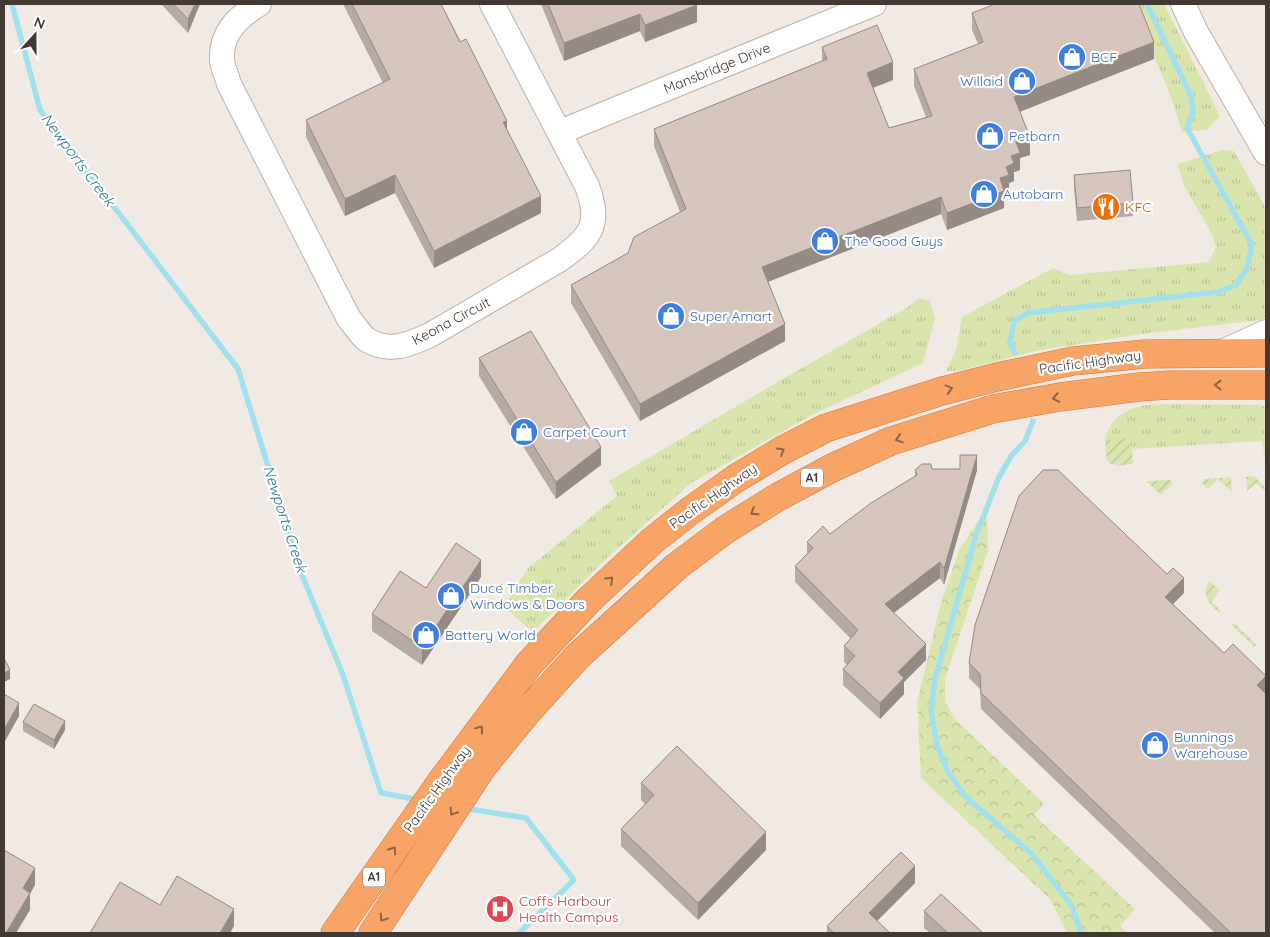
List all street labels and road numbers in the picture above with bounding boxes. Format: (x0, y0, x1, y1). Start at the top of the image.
street label: Mansbridge Drive (661, 38, 773, 98)
street label: Keona Circuit (409, 293, 493, 349)
street label: Pacific Highway (1038, 346, 1142, 378)
street label: Pacific Highway (666, 459, 760, 533)
road number: A1 (801, 468, 823, 488)
street label: Pacific Highway (399, 742, 475, 836)
road number: A1 (363, 868, 385, 886)

